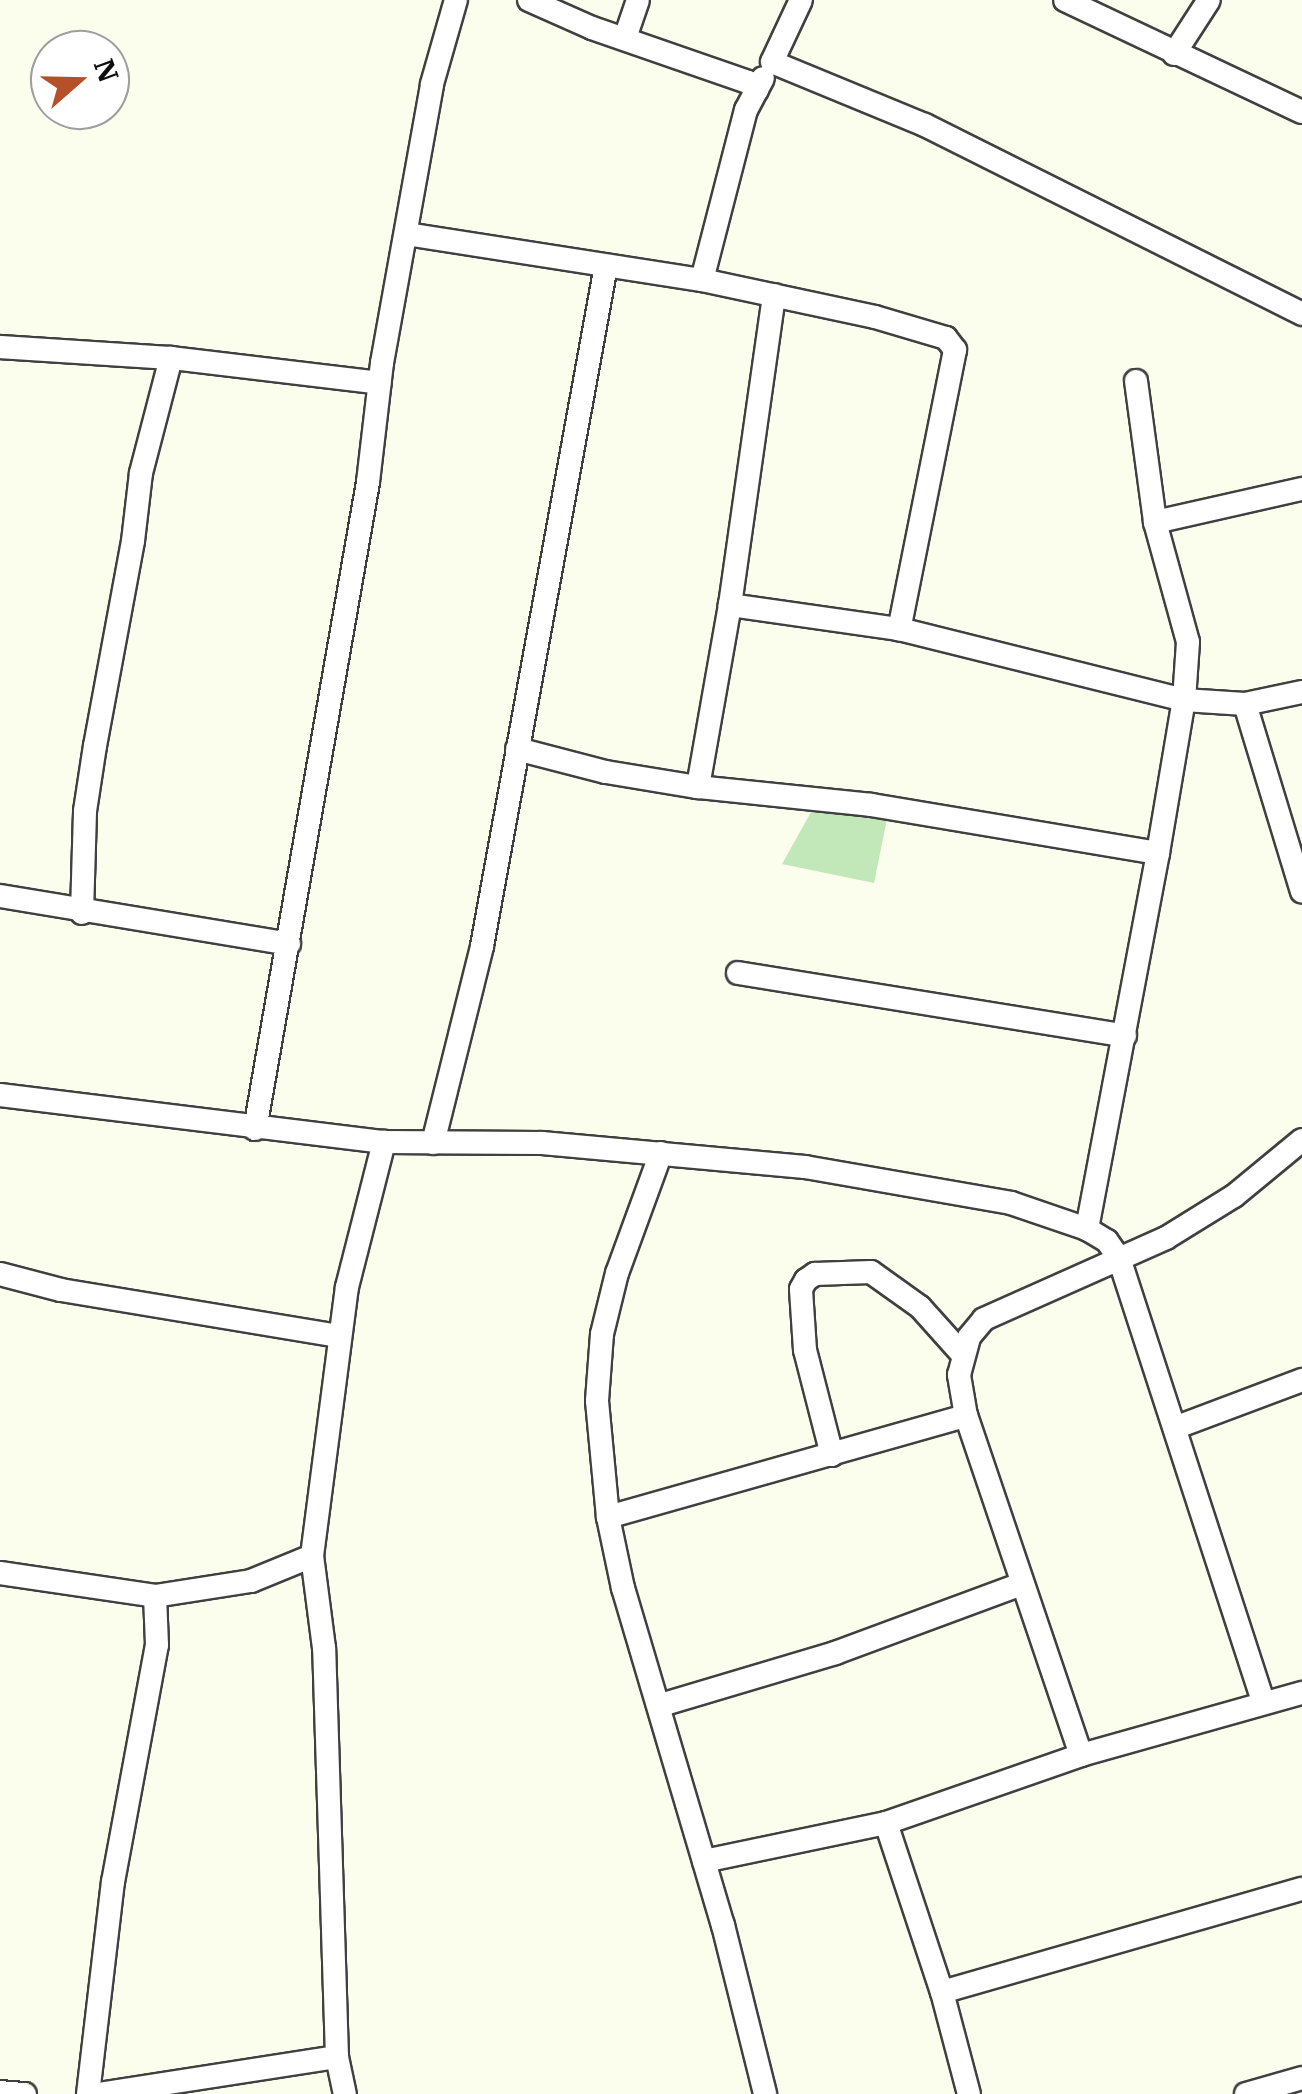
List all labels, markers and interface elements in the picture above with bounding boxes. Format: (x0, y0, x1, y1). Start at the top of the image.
north arrow (30, 30, 130, 130)
text: N (86, 54, 128, 87)

